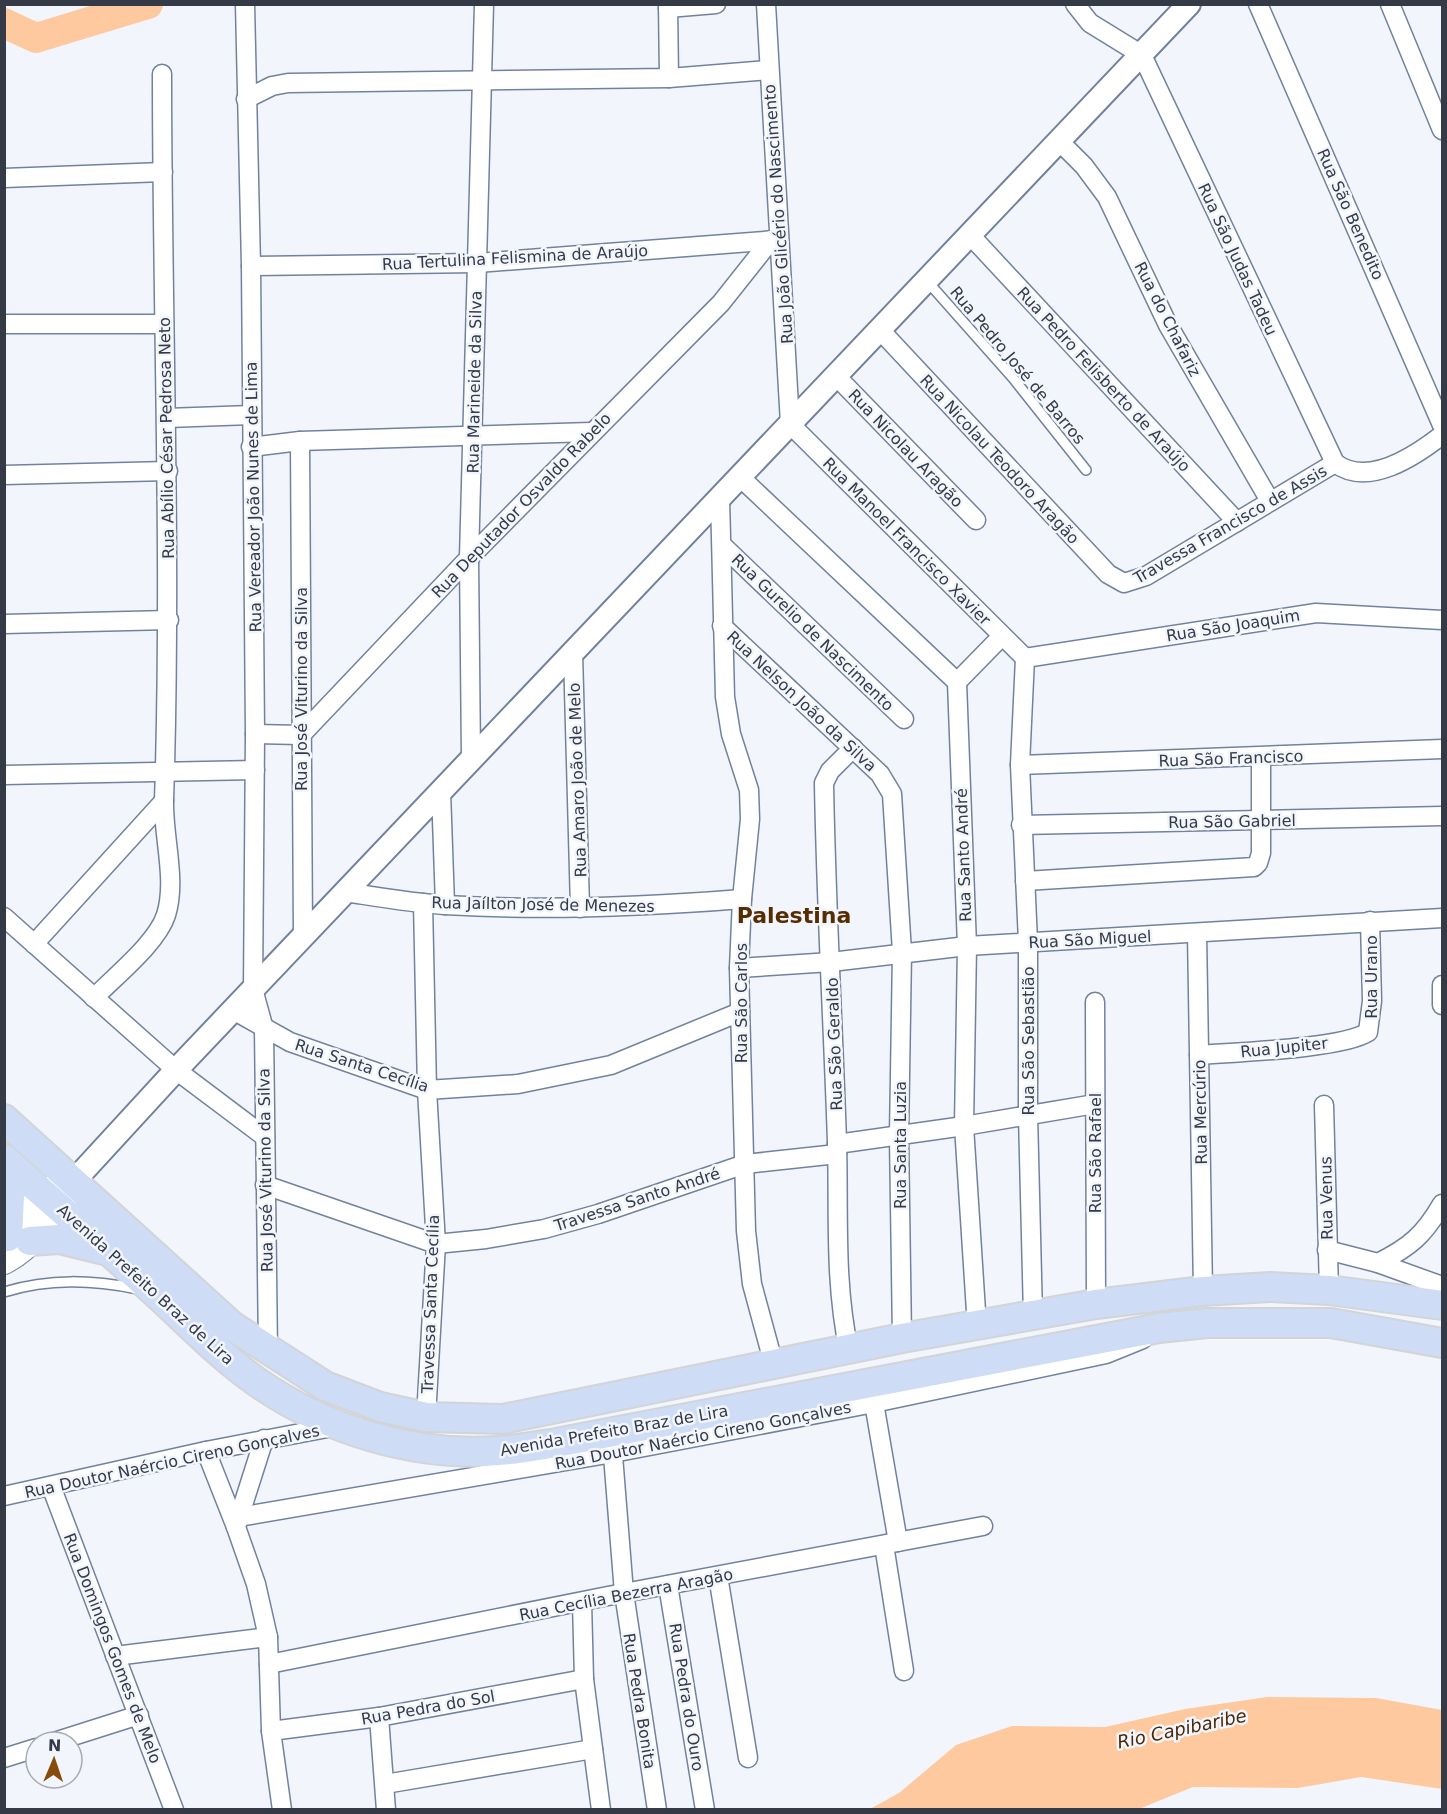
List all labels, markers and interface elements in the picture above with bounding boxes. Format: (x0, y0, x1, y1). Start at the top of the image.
street label: Rua João Glicério do Nascimento (760, 83, 797, 345)
street label: Rua São Benedito (1313, 146, 1388, 283)
street label: Rua São Judas Tadeu (1194, 180, 1281, 338)
street label: Rua Tertulina Felismina de Araújo (381, 241, 649, 274)
street label: Rua do Chafariz (1130, 259, 1205, 380)
street label: Rua Pedro José de Barros (946, 283, 1089, 448)
street label: Rua Pedro Felisberto de Araújo (1013, 283, 1194, 476)
street label: Rua Marineide da Silva (463, 290, 486, 474)
street label: Rua Abílio César Pedrosa Neto (155, 317, 178, 559)
street label: Rua Vereador João Nunes de Lima (242, 361, 265, 633)
street label: Rua Nicolau Teodoro Aragão (916, 371, 1083, 548)
street label: Rua Nicolau Aragão (844, 385, 967, 511)
street label: Rua Deputador Osvaldo Rabelo (428, 409, 615, 602)
street label: Rua Manoel Francisco Xavier (819, 454, 995, 629)
street label: Travessa Francisco de Assis (1129, 461, 1330, 588)
street label: Rua Gurelio de Nascimento (728, 550, 898, 715)
street label: Rua José Viturino da Silva (292, 587, 311, 791)
street label: Rua São Joaquim (1165, 606, 1301, 645)
street label: Rua Nelson João da Silva (723, 627, 880, 776)
street label: Rua Amaro João de Melo (565, 682, 590, 878)
street label: Rua São Francisco (1158, 746, 1304, 771)
street label: Rua Santo André (952, 788, 975, 922)
street label: Rua São Gabriel (1168, 811, 1296, 832)
street label: Rua Jaílton José de Menezes (431, 893, 655, 916)
district label: Palestina (737, 903, 851, 928)
street label: Rua São Miguel (1028, 927, 1152, 952)
street label: Rua Urano (1362, 935, 1381, 1019)
street label: Rua São Carlos (732, 943, 751, 1063)
street label: Rua São Sebastião (1019, 967, 1038, 1115)
street label: Rua São Geraldo (823, 977, 846, 1111)
street label: Rua Jupiter (1240, 1033, 1329, 1062)
street label: Rua Santa Cecília (292, 1035, 431, 1096)
street label: Rua Mercúrio (1190, 1059, 1211, 1165)
street label: Rua José Viturino da Silva (254, 1068, 277, 1272)
street label: Rua Santa Luzia (891, 1081, 910, 1209)
street label: Rua São Rafael (1086, 1093, 1105, 1213)
street label: Rua Venus (1316, 1156, 1337, 1240)
street label: Travessa Santo André (551, 1164, 722, 1236)
street label: Avenida Prefeito Braz de Lira (53, 1200, 238, 1369)
street label: Travessa Santa Cecília (418, 1214, 443, 1395)
street label: Rua Doutor Naércio Cireno Gonçalves (554, 1397, 853, 1474)
street label: Avenida Prefeito Braz de Lira (499, 1401, 730, 1460)
street label: Rua Doutor Naércio Cireno Gonçalves (23, 1421, 321, 1502)
street label: Rua Domingos Gomes de Melo (60, 1530, 165, 1766)
street label: Rua Cecília Bezerra Aragão (518, 1564, 735, 1625)
street label: Rua Pedra do Ouro (665, 1622, 708, 1773)
street label: Rua Pedra Bonita (619, 1632, 660, 1770)
street label: Rua Pedra do Sol (360, 1686, 496, 1729)
water label: Rio Capibaribe (1115, 1705, 1248, 1752)
north arrow (24, 1730, 84, 1790)
text: N (47, 1736, 62, 1755)

